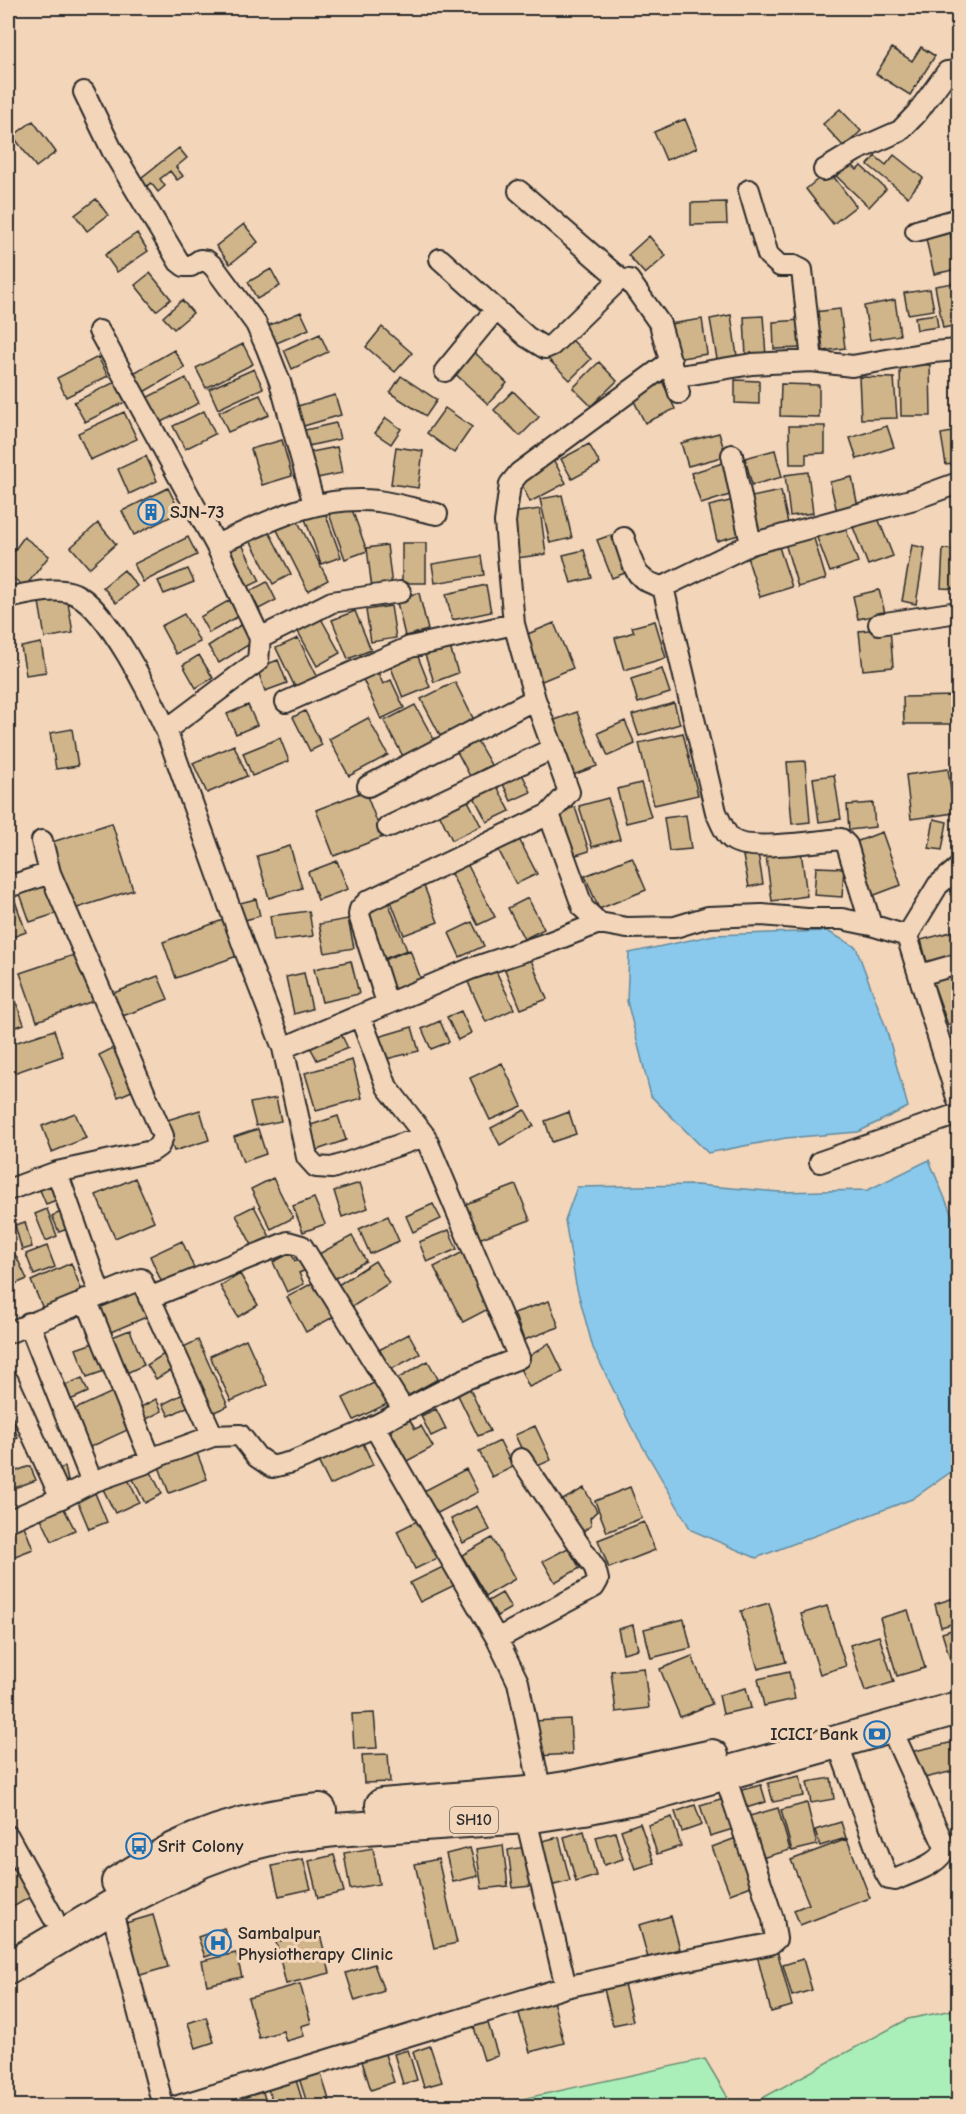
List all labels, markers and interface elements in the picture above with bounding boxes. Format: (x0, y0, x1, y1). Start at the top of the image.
building icon: SJN-73 (136, 497, 166, 527)
place label: SJN-73 (170, 502, 224, 523)
bank icon: ICICI Bank (862, 1719, 892, 1749)
place label: ICICI Bank (770, 1724, 858, 1745)
road number: SH10 (450, 1807, 498, 1833)
bus stop icon: Srit Colony (124, 1831, 154, 1861)
place label: Srit Colony (158, 1836, 244, 1857)
place label: Sambalpur Physiotherapy Clinic (238, 1923, 394, 1965)
hospital icon: Sambalpur Physiotherapy Clinic (203, 1928, 233, 1958)

